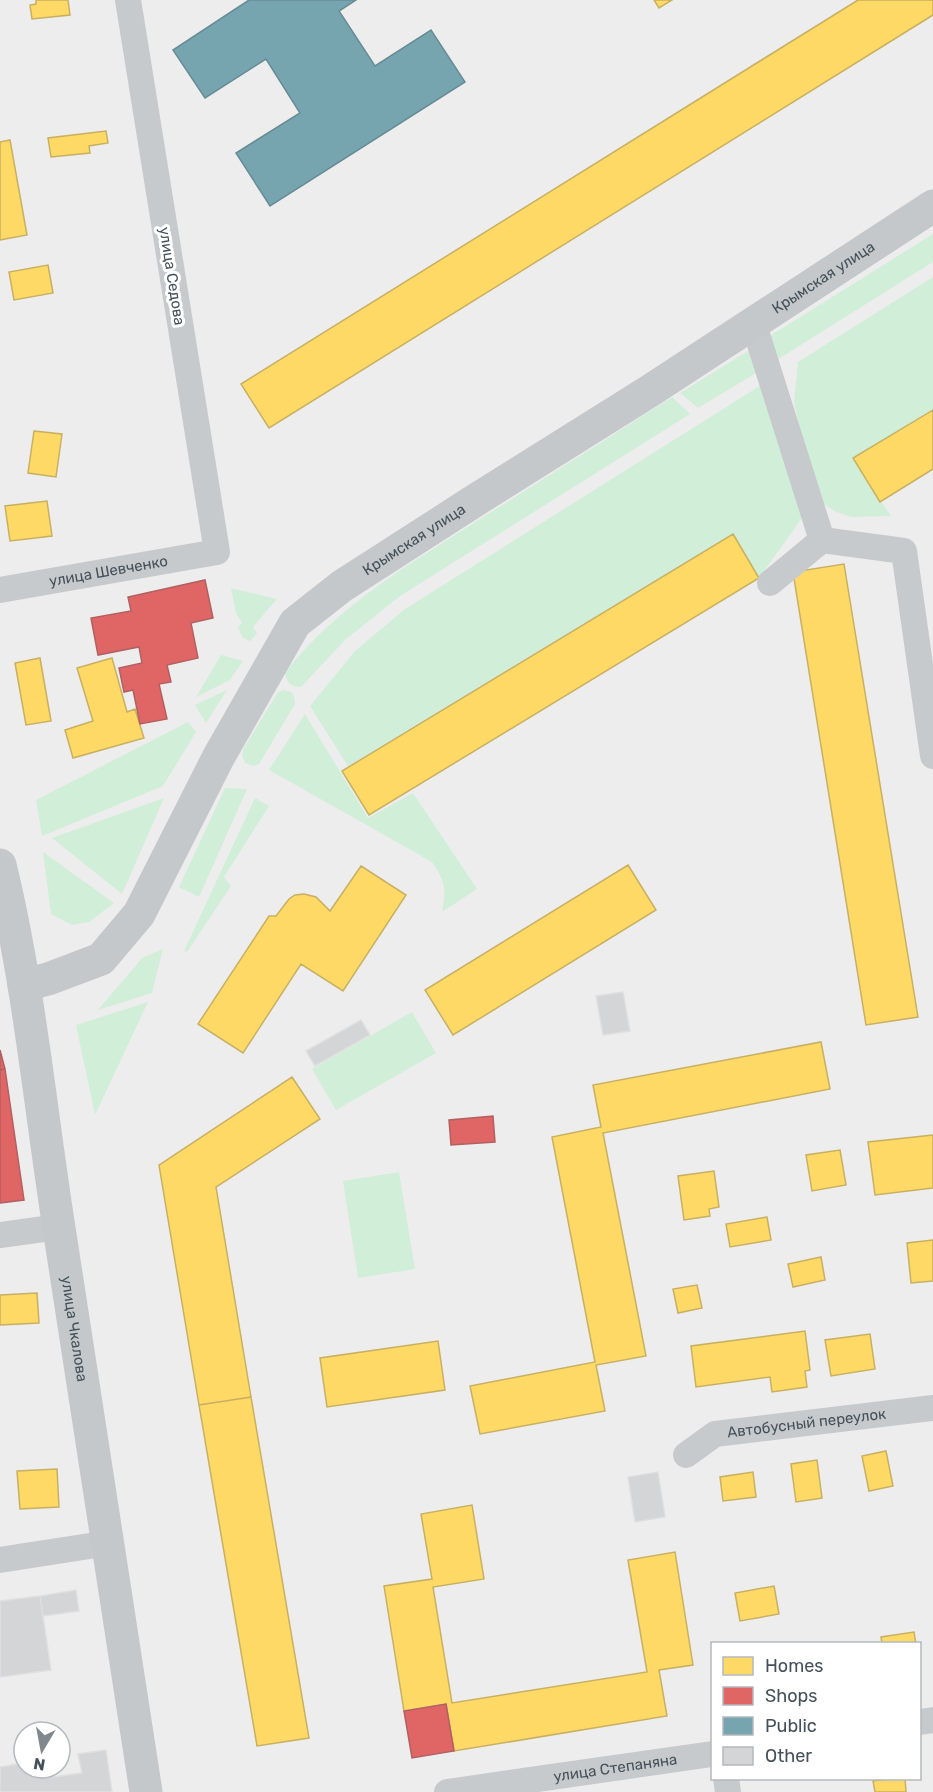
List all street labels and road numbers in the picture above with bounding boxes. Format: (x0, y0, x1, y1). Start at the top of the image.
street label: улица Седова (155, 225, 189, 327)
street label: Крымская улица (768, 238, 878, 318)
street label: Крымская улица (359, 500, 469, 579)
street label: улица Шевченко (48, 552, 169, 590)
street label: улица Чкалова (57, 1275, 91, 1383)
street label: Автобусный переулок (726, 1405, 887, 1441)
street label: улица Степаняна (552, 1750, 678, 1786)

